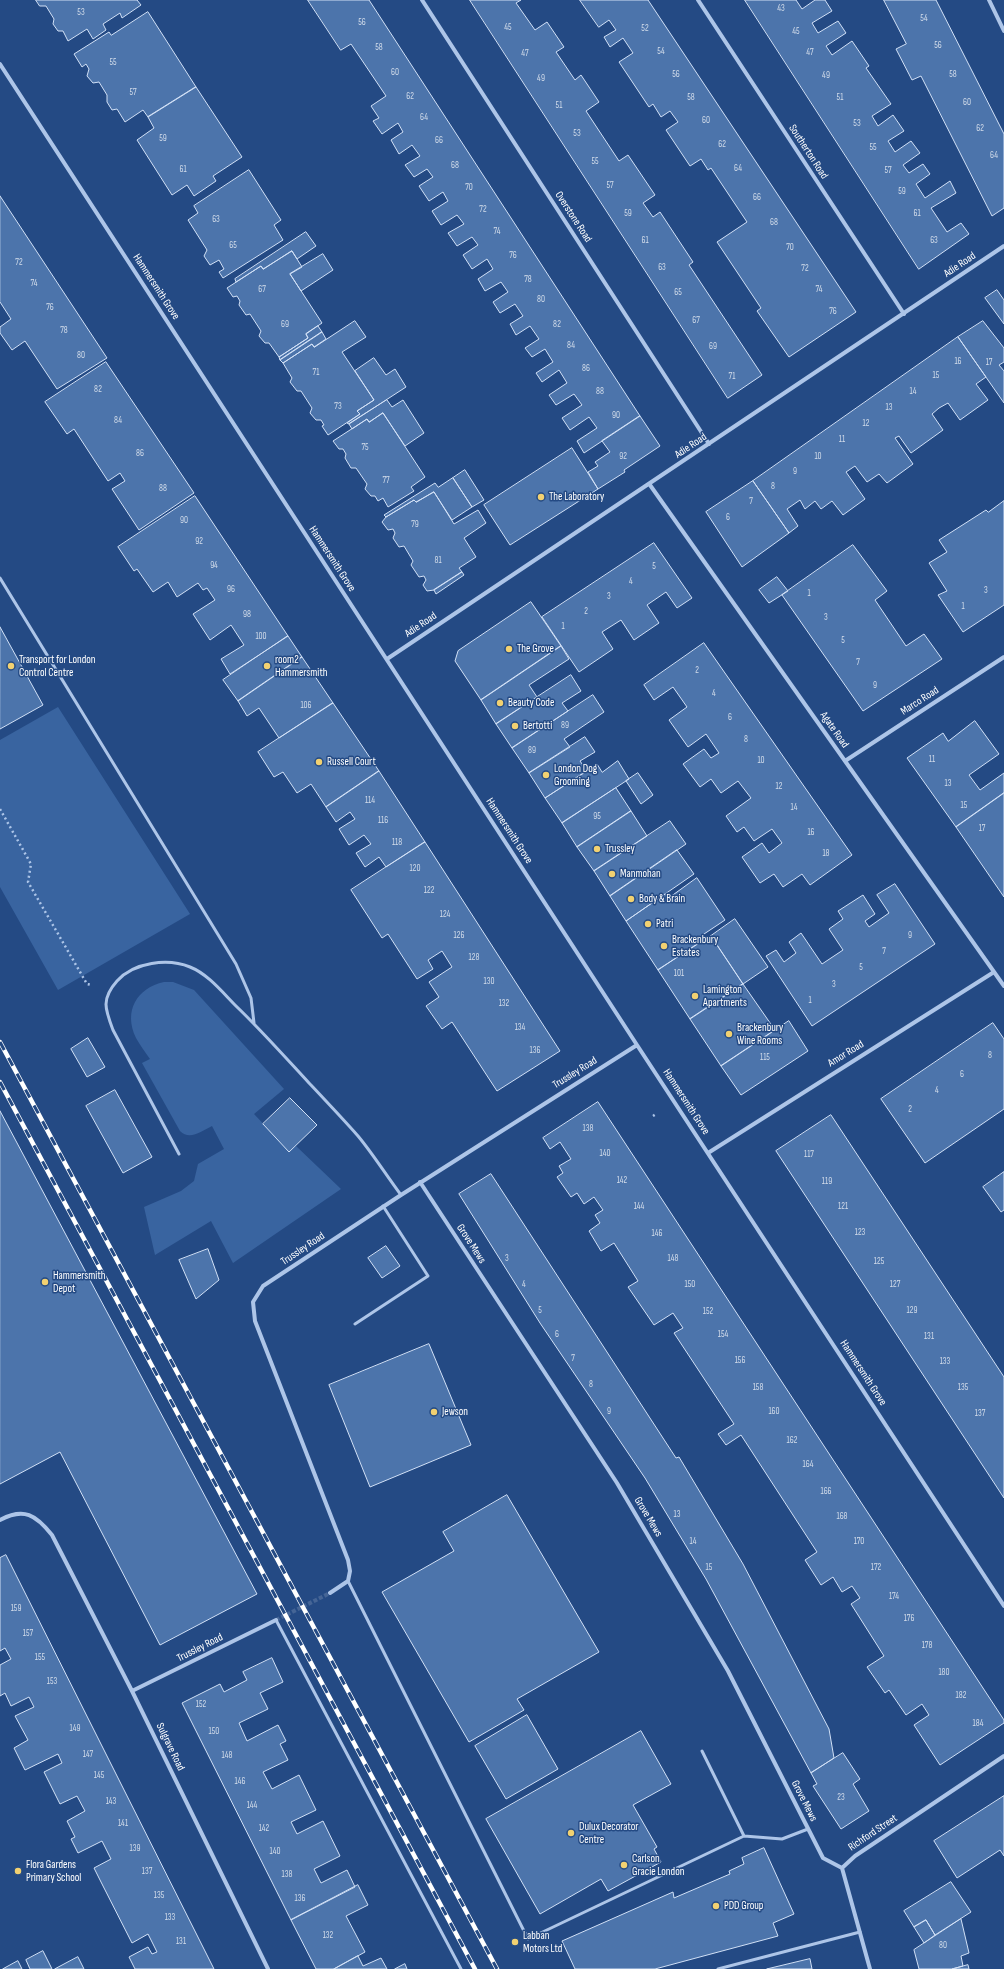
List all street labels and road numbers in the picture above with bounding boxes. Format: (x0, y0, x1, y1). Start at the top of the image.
street label: Southerton Road (786, 122, 830, 182)
street label: Overstone Road (552, 189, 594, 245)
street label: Adie Road (942, 250, 978, 280)
street label: Hammersmith Grove (130, 252, 182, 322)
street label: Adie Road (673, 431, 709, 461)
street label: Hammersmith Grove (306, 524, 358, 594)
street label: Adie Road (403, 610, 439, 640)
street label: Marco Road (898, 684, 942, 718)
street label: Agate Road (817, 709, 851, 751)
street label: Hammersmith Grove (483, 796, 535, 866)
street label: Amor Road (826, 1038, 866, 1070)
street label: Trussley Road (550, 1054, 600, 1092)
street label: Hammersmith Grove (660, 1067, 712, 1137)
street label: Grove Mews (453, 1222, 489, 1266)
street label: Trussley Road (279, 1230, 327, 1268)
street label: Hammersmith Grove (837, 1338, 889, 1408)
street label: Grove Mews (631, 1495, 665, 1539)
street label: Trussley Road (175, 1631, 225, 1665)
street label: Sulgrave Road (153, 1721, 187, 1773)
street label: Grove Mews (788, 1778, 820, 1824)
street label: Richford Street (846, 1812, 900, 1854)

